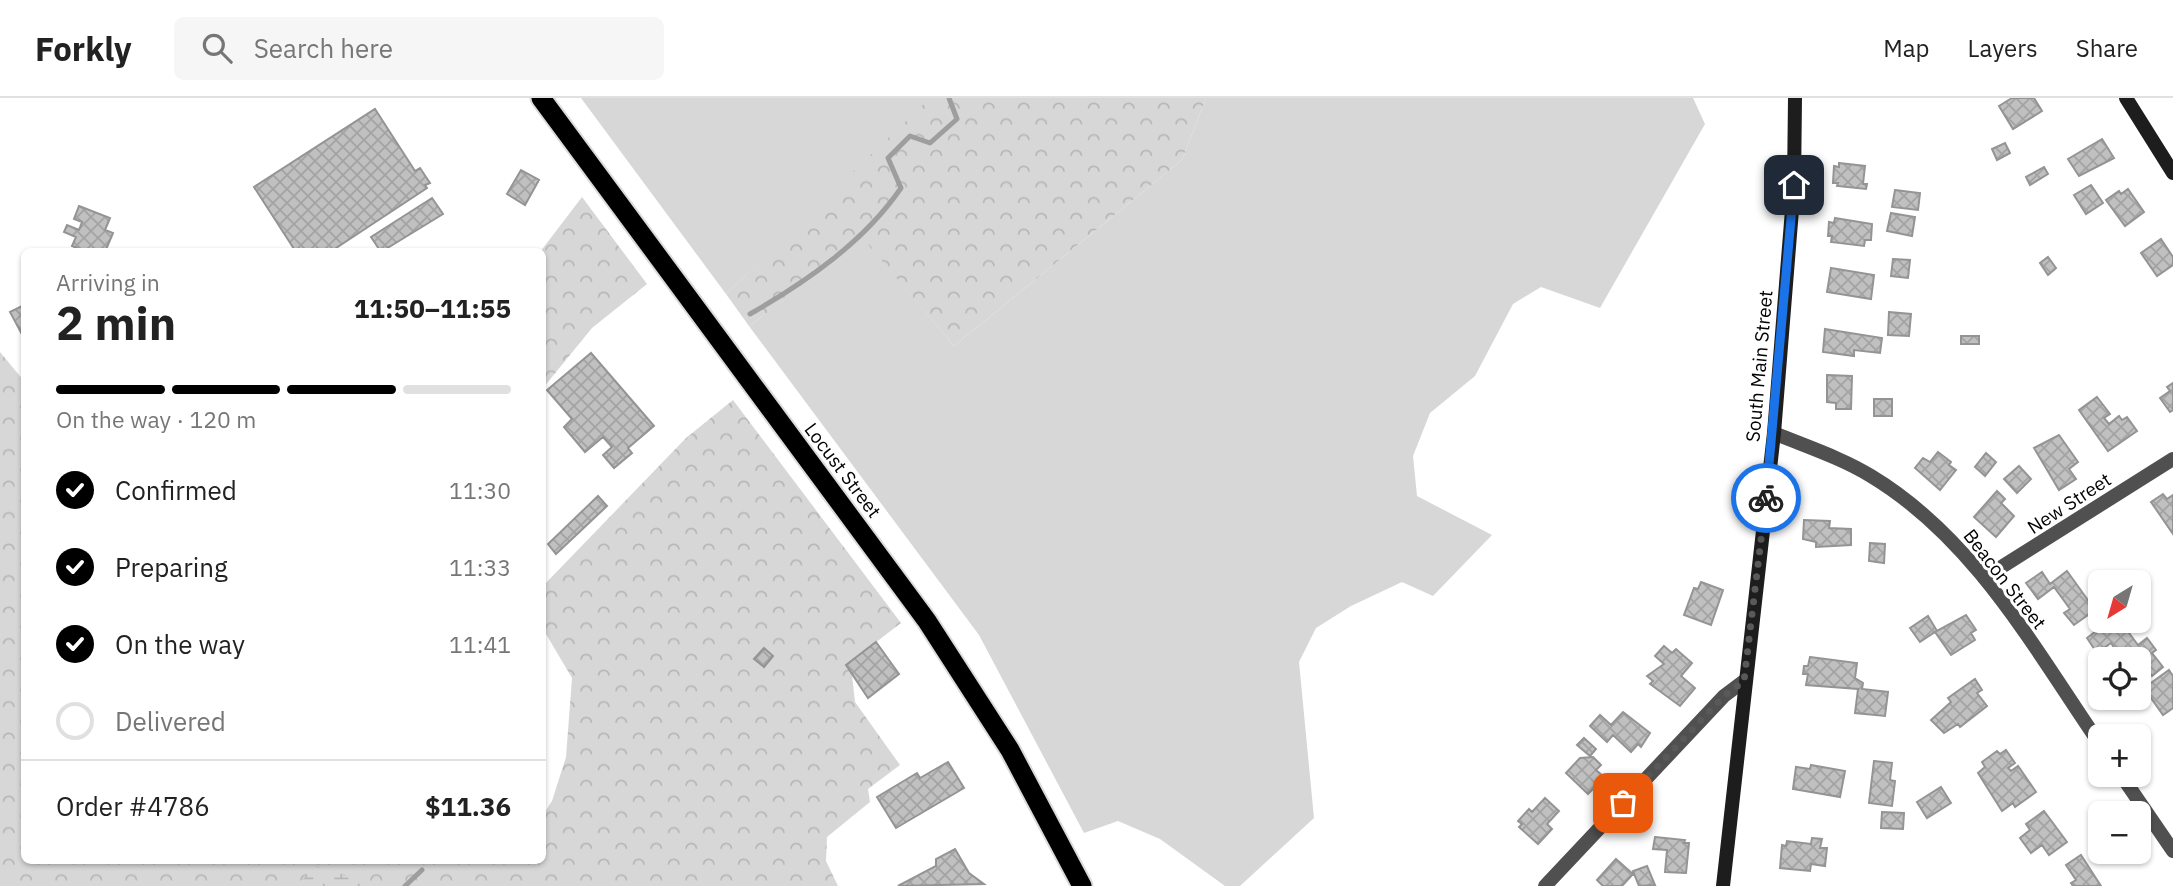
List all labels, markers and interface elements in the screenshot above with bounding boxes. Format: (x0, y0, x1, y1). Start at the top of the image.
search box (174, 17, 664, 80)
text: Forkly (35, 27, 132, 70)
icon: search (198, 29, 236, 67)
text: Search here (254, 31, 393, 65)
text: Map (1883, 32, 1930, 64)
text: Layers (1968, 32, 2038, 64)
text: Share (2076, 32, 2138, 64)
pin (1764, 155, 1824, 215)
icon: home (1775, 166, 1813, 204)
text: Arriving in (56, 267, 160, 297)
street label: South Main Street (1740, 289, 1778, 443)
text: 11:50–11:55 (354, 291, 511, 325)
text: 2 min (56, 293, 176, 353)
text: On the way · 120 m (56, 404, 256, 434)
street label: Locust Street (799, 418, 887, 522)
courier (1731, 463, 1801, 533)
street label: New Street (2023, 467, 2115, 539)
icon: check (56, 471, 94, 509)
text: Confirmed (115, 473, 237, 507)
text: 11:30 (449, 475, 511, 505)
icon: bike (1747, 479, 1785, 517)
street label: Beacon Street (1958, 524, 2052, 634)
icon: check (56, 548, 94, 586)
text: Preparing (115, 550, 228, 584)
text: 11:33 (449, 552, 511, 582)
north arrow (2088, 570, 2151, 634)
map controls (2088, 570, 2151, 864)
icon: check (56, 625, 94, 663)
text: On the way (115, 627, 245, 661)
text: 11:41 (449, 629, 511, 659)
button: locate (2088, 647, 2151, 710)
text: Delivered (115, 704, 226, 738)
button: + (2088, 724, 2151, 787)
pin (1593, 773, 1653, 833)
icon: bag (1604, 784, 1642, 822)
text: Order #4786 (56, 789, 210, 823)
text: $11.36 (425, 789, 511, 823)
button: − (2088, 801, 2151, 864)

